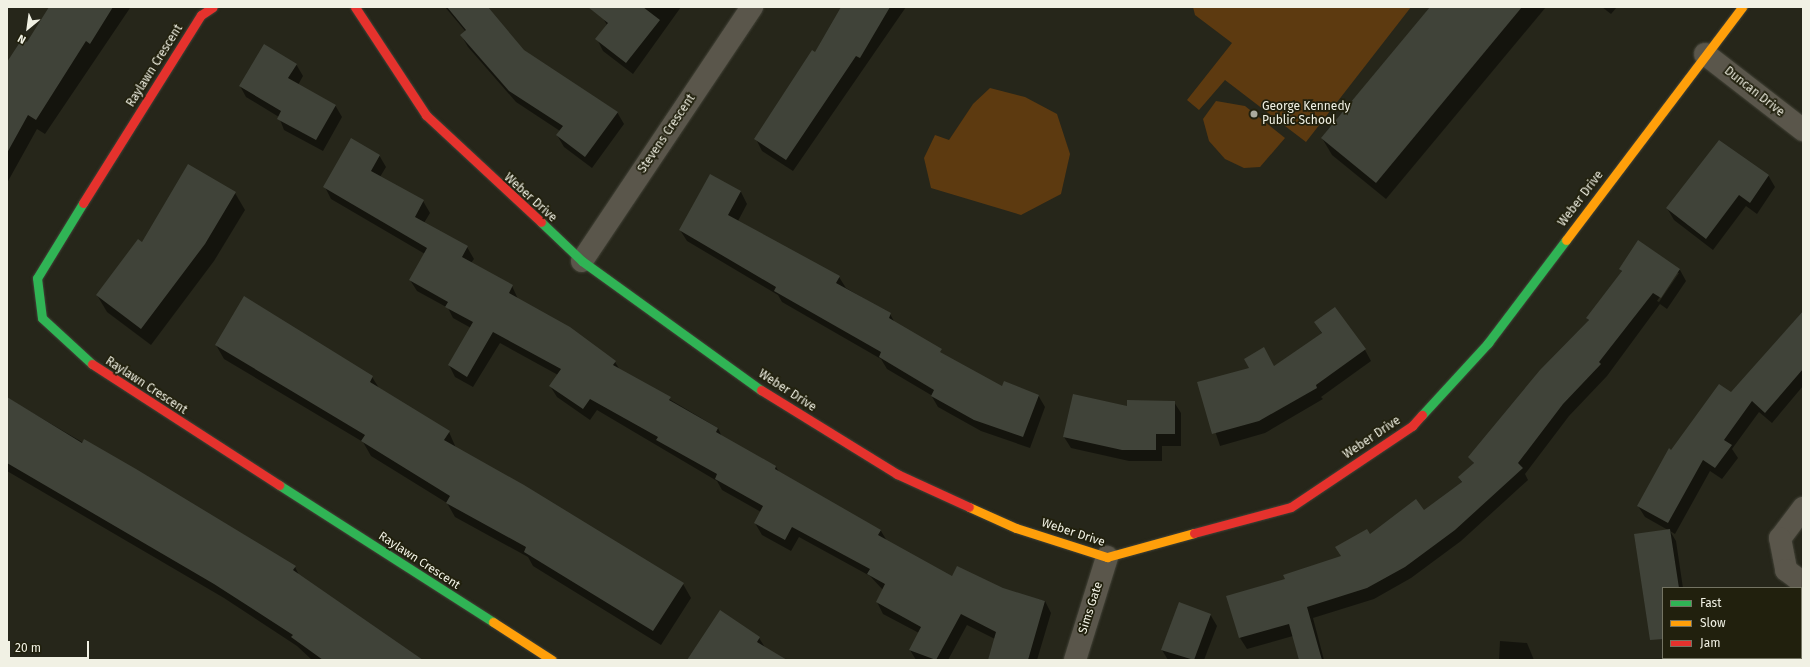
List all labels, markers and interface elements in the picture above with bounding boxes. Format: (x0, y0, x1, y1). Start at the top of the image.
north arrow (8, 8, 48, 48)
street label: Raylawn Crescent (124, 22, 186, 110)
text: N (16, 31, 28, 46)
street label: Duncan Drive (1721, 64, 1787, 120)
street label: Stevens Crescent (635, 92, 699, 176)
place label: George Kennedy Public School (1262, 100, 1350, 128)
marker: George Kennedy Public School (1249, 109, 1259, 119)
street label: Weber Drive (1555, 168, 1607, 230)
street label: Weber Drive (501, 171, 559, 225)
street label: Raylawn Crescent (102, 354, 190, 418)
street label: Weber Drive (755, 367, 819, 415)
street label: Weber Drive (1341, 414, 1403, 462)
street label: Weber Drive (1039, 516, 1107, 550)
street label: Raylawn Crescent (375, 529, 463, 593)
street label: Sims Gate (1076, 580, 1106, 636)
legend (1662, 587, 1802, 659)
text: Fast (1700, 596, 1722, 610)
text: Slow (1700, 616, 1726, 630)
scale bar (10, 633, 91, 659)
text: Jam (1700, 636, 1720, 650)
text: 20 m (15, 641, 41, 655)

